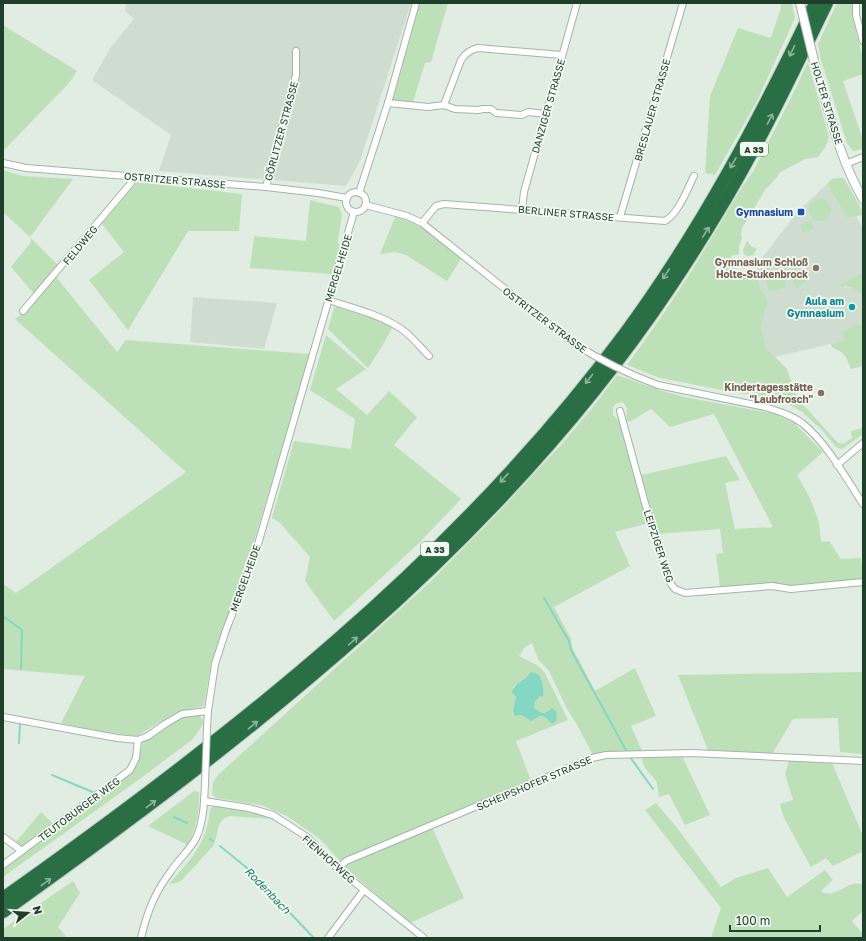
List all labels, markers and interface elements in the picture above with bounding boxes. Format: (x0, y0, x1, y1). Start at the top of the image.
one-way arrow (788, 45, 795, 57)
street label: DANZIGER STRASSE (529, 57, 567, 155)
street label: BRESLAUER STRASSE (632, 57, 672, 163)
street label: HOLTER STRASSE (809, 60, 845, 146)
street label: GÖRLITZER STRASSE (261, 80, 300, 182)
one-way arrow (766, 113, 774, 125)
road number: A 33 (740, 142, 768, 156)
one-way arrow (729, 157, 737, 169)
street label: OSTRITZER STRASSE (124, 170, 226, 190)
street label: BERLINER STRASSE (518, 203, 614, 223)
place label: Gymnasium (736, 206, 793, 218)
marker: Gymnasium (796, 207, 806, 217)
street label: FELDWEG (60, 223, 100, 267)
one-way arrow (702, 227, 710, 238)
street label: MERGELHEIDE (322, 233, 354, 303)
place label: Gymnasium Schloß Holte-Stukenbrock (715, 256, 808, 280)
marker: Gymnasium Schloß Holte-Stukenbrock (811, 263, 821, 273)
one-way arrow (662, 268, 670, 279)
street label: OSTRITZER STRASSE (501, 284, 589, 356)
place label: Aula am Gymnasium (787, 295, 844, 319)
marker: Aula am Gymnasium (847, 302, 857, 312)
one-way arrow (585, 374, 593, 385)
place label: Kindertagesstätte "Laubfrosch" (724, 381, 813, 405)
marker: Kindertagesstätte "Laubfrosch" (816, 388, 826, 398)
one-way arrow (500, 472, 509, 482)
street label: LEIPZIGER WEG (642, 508, 676, 584)
road number: A 33 (421, 542, 449, 556)
street label: MERGELHEIDE (227, 543, 263, 613)
one-way arrow (348, 636, 358, 646)
one-way arrow (248, 720, 259, 729)
street label: SCHEIPSHOFER STRASSE (475, 753, 593, 813)
street label: TEUTOBURGER WEG (36, 774, 122, 844)
one-way arrow (145, 800, 156, 809)
street label: FIENHOFWEG (300, 832, 358, 886)
water label: Rodenbach (243, 864, 294, 917)
one-way arrow (40, 878, 51, 886)
north arrow (8, 893, 48, 933)
text: N (31, 904, 45, 916)
scale bar (730, 907, 820, 933)
text: 100 m (736, 913, 770, 928)

